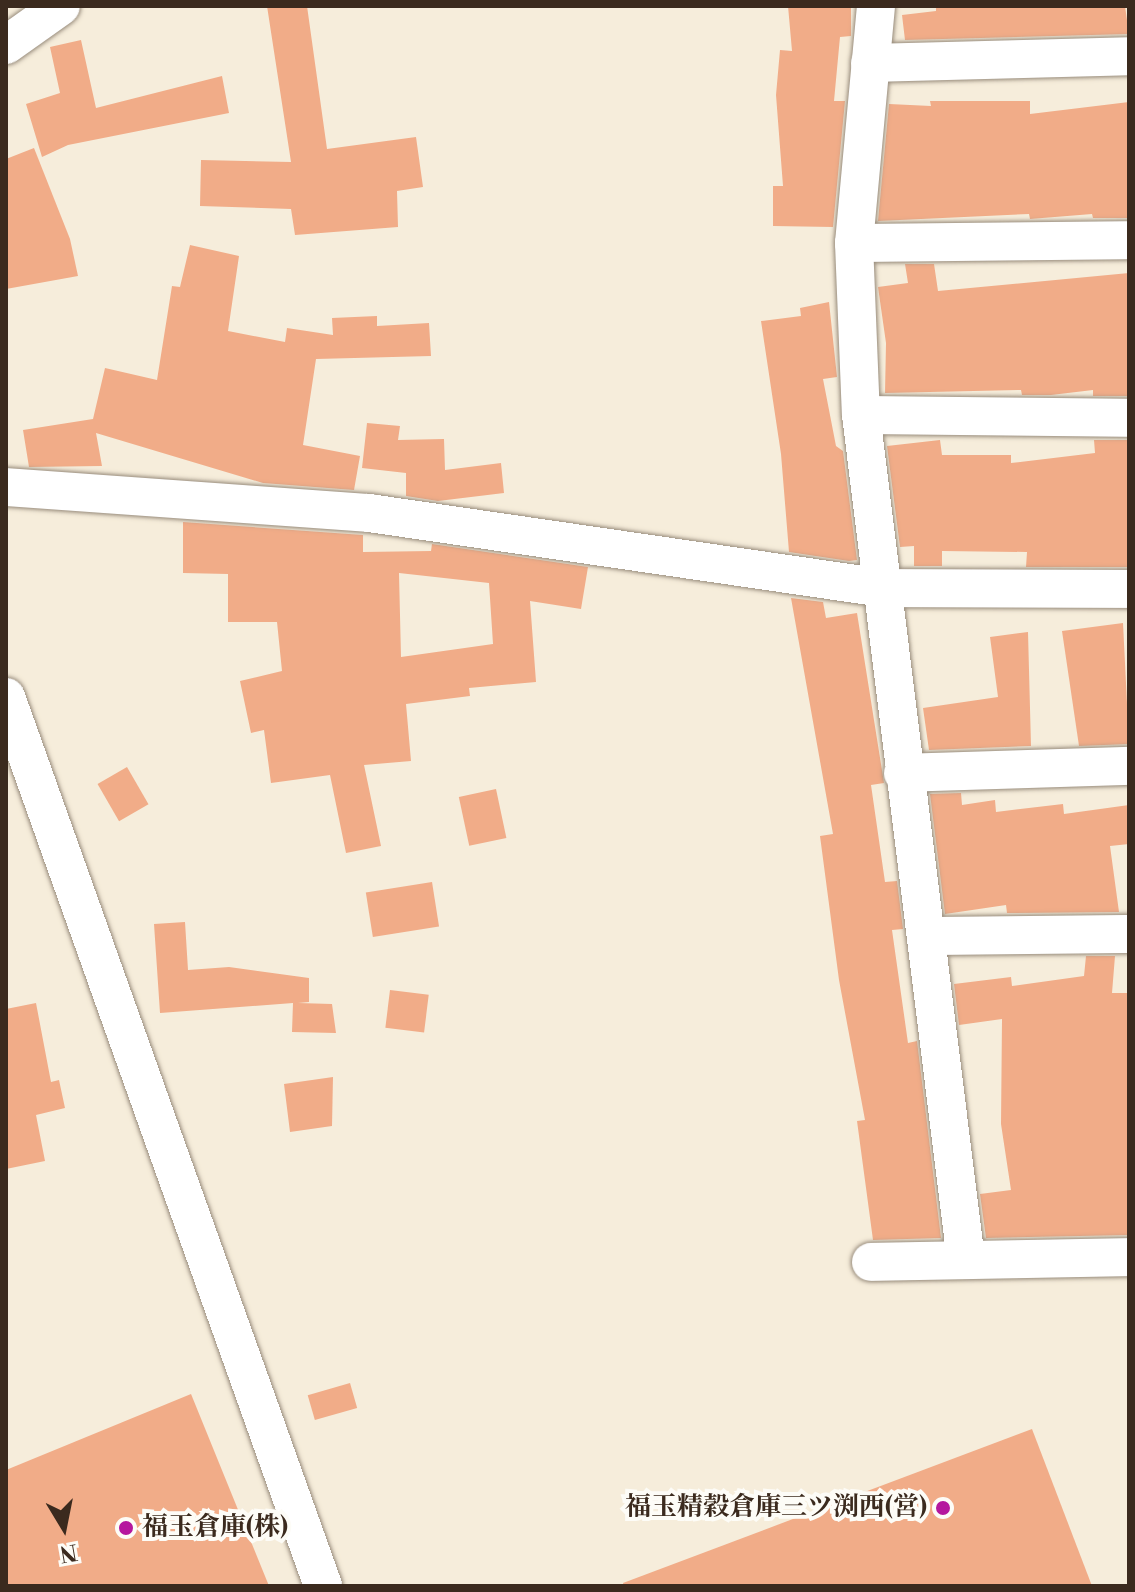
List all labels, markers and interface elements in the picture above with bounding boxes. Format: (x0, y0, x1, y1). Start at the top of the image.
north arrow (24, 1488, 104, 1568)
place label: 福玉精穀倉庫三ツ渕西(営) (625, 1492, 927, 1524)
marker: 福玉精穀倉庫三ツ渕西(営) (934, 1499, 952, 1517)
place label: 福玉倉庫(株) (142, 1512, 288, 1544)
marker: 福玉倉庫(株) (117, 1519, 135, 1537)
text: N (57, 1537, 79, 1567)

